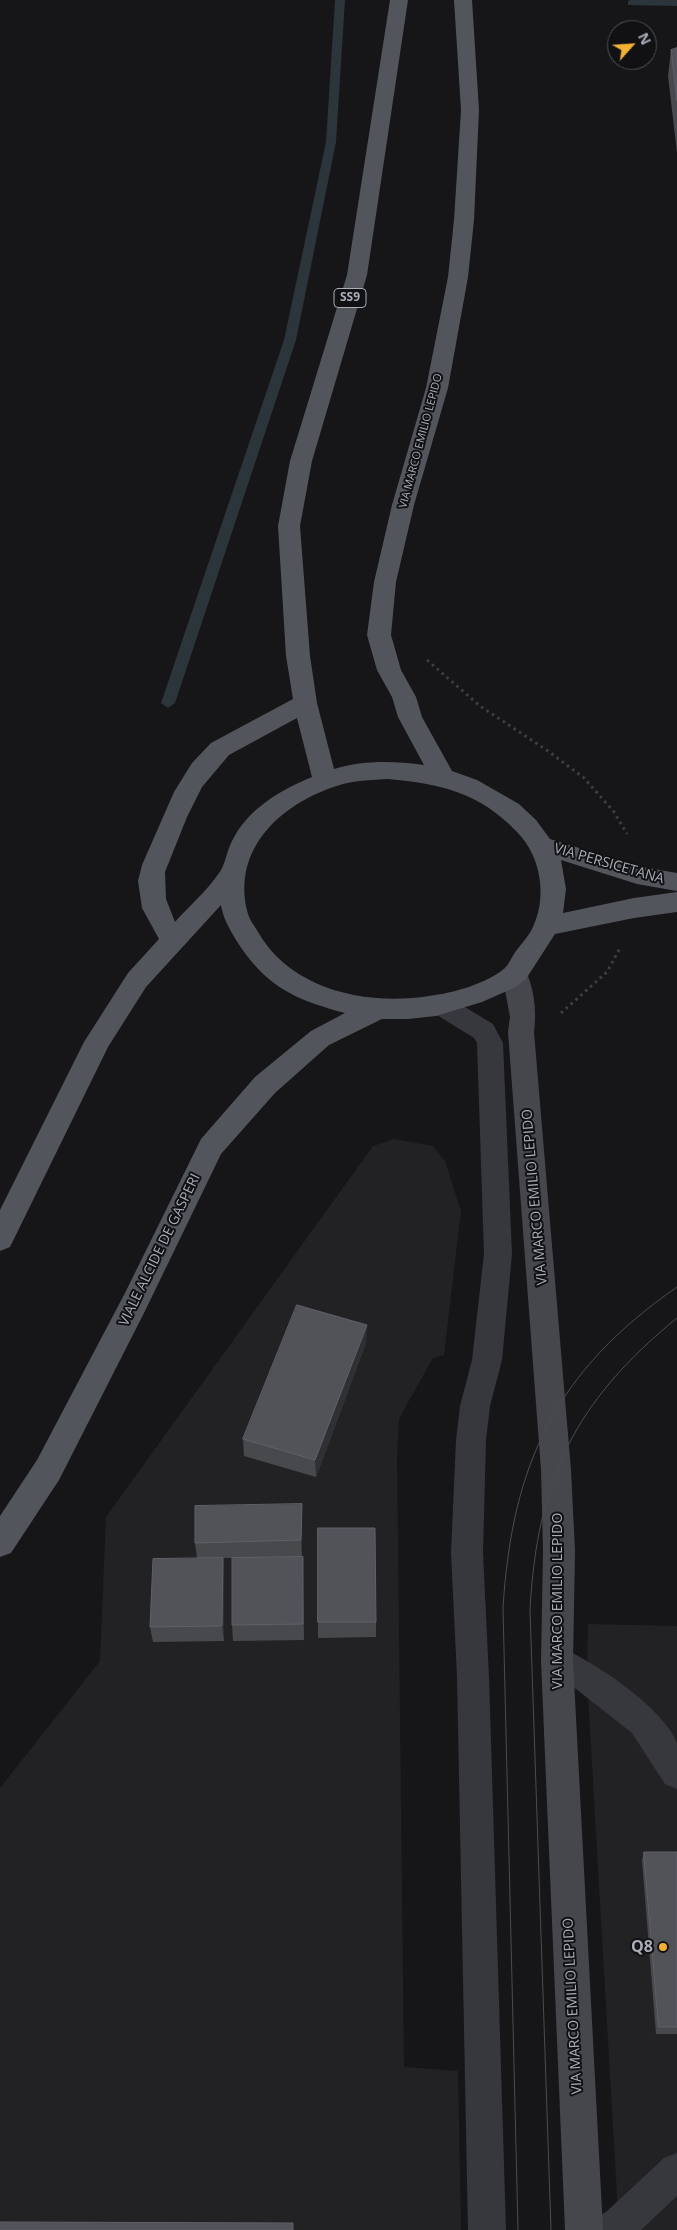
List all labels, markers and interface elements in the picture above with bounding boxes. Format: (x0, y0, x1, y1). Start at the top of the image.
north arrow (607, 20, 657, 70)
text: N (634, 29, 656, 48)
road number: SS9 (334, 288, 366, 308)
street label: VIA MARCO EMILIO LEPIDO (397, 372, 445, 510)
street label: VIA PERSICETANA (552, 840, 666, 888)
street label: VIA MARCO EMILIO LEPIDO (519, 1108, 551, 1286)
street label: VIALE ALCIDE DE GASPERI (116, 1171, 204, 1329)
street label: VIA MARCO EMILIO LEPIDO (550, 1513, 566, 1689)
street label: VIA MARCO EMILIO LEPIDO (560, 1917, 586, 2095)
place label: Q8 (631, 1937, 653, 1957)
marker: Q8 (657, 1941, 669, 1953)

